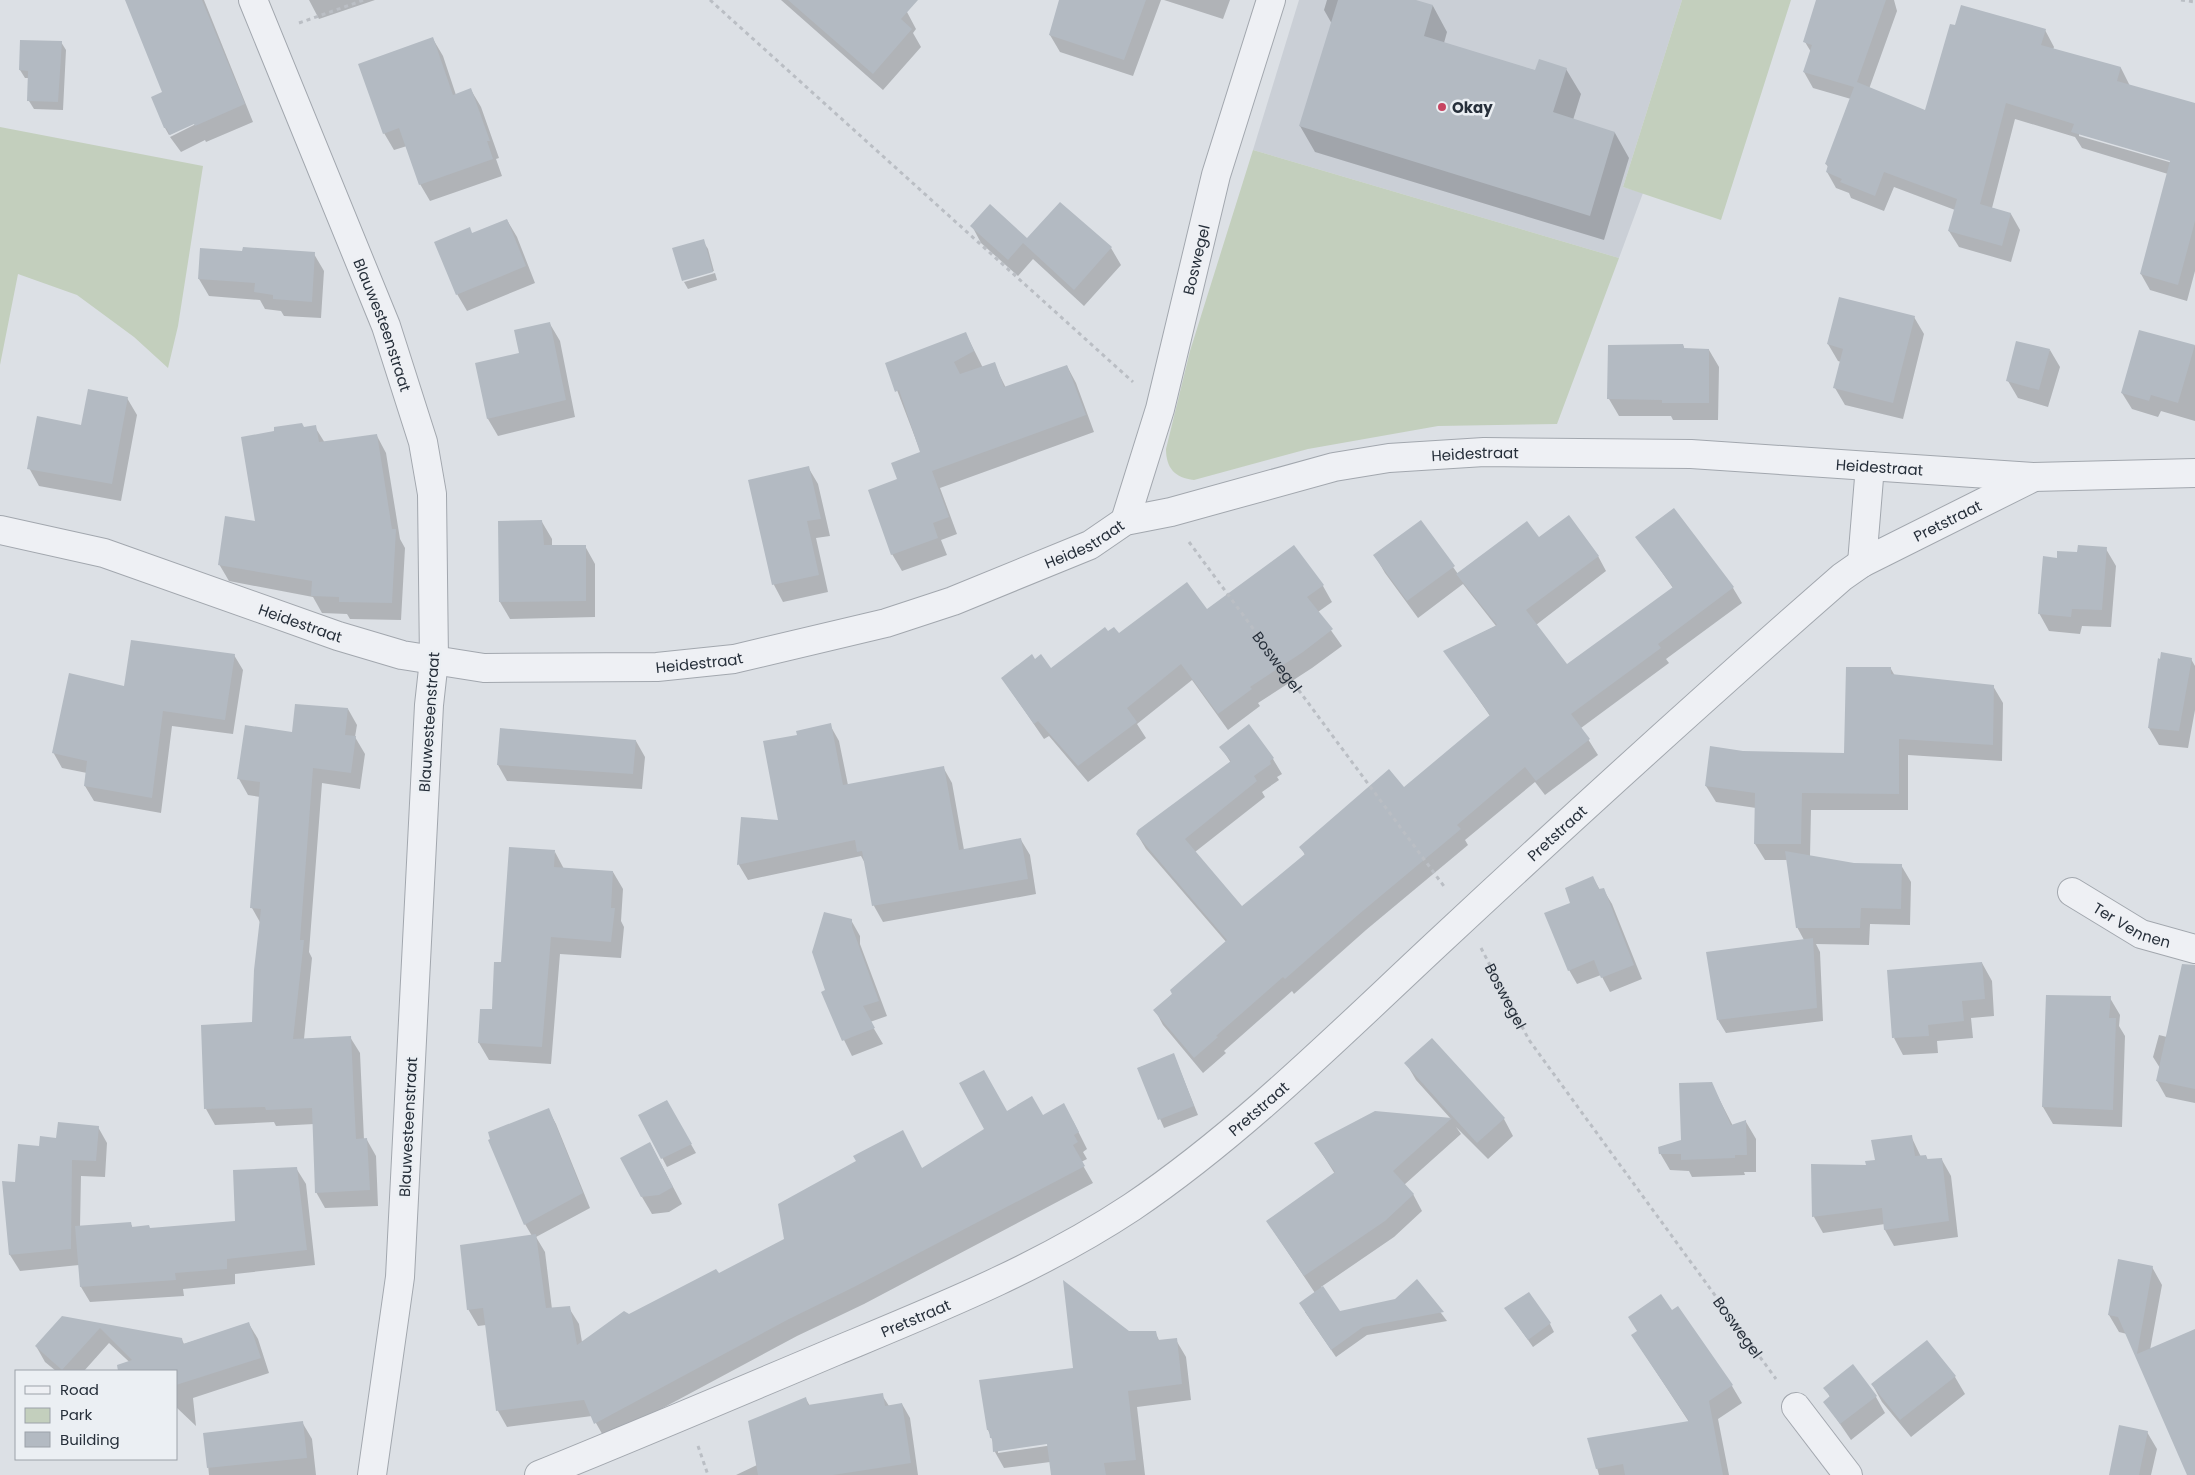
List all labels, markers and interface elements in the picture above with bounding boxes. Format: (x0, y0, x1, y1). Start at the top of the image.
place label: Okay (1452, 97, 1493, 118)
marker: Okay (1436, 101, 1448, 113)
street label: Boswegel (1177, 222, 1214, 297)
street label: Blauwesteenstraat (349, 255, 417, 394)
street label: Heidestraat (1431, 441, 1519, 466)
street label: Heidestraat (1835, 453, 1924, 480)
street label: Pretstraat (1910, 494, 1985, 546)
street label: Heidestraat (1041, 514, 1128, 573)
street label: Heidestraat (256, 598, 345, 647)
street label: Boswegel (1248, 627, 1307, 697)
street label: Heidestraat (655, 647, 745, 678)
street label: Blauwesteenstraat (414, 651, 444, 793)
street label: Pretstraat (1522, 800, 1591, 866)
street label: Ter Vennen (2089, 897, 2173, 952)
street label: Boswegel (1480, 959, 1532, 1032)
street label: Blauwesteenstraat (394, 1056, 422, 1198)
street label: Pretstraat (1224, 1076, 1293, 1140)
street label: Boswegel (1709, 1292, 1768, 1362)
street label: Pretstraat (877, 1294, 954, 1342)
legend (15, 1370, 178, 1460)
text: Road (60, 1379, 99, 1400)
text: Park (60, 1404, 92, 1425)
text: Building (60, 1429, 120, 1450)

